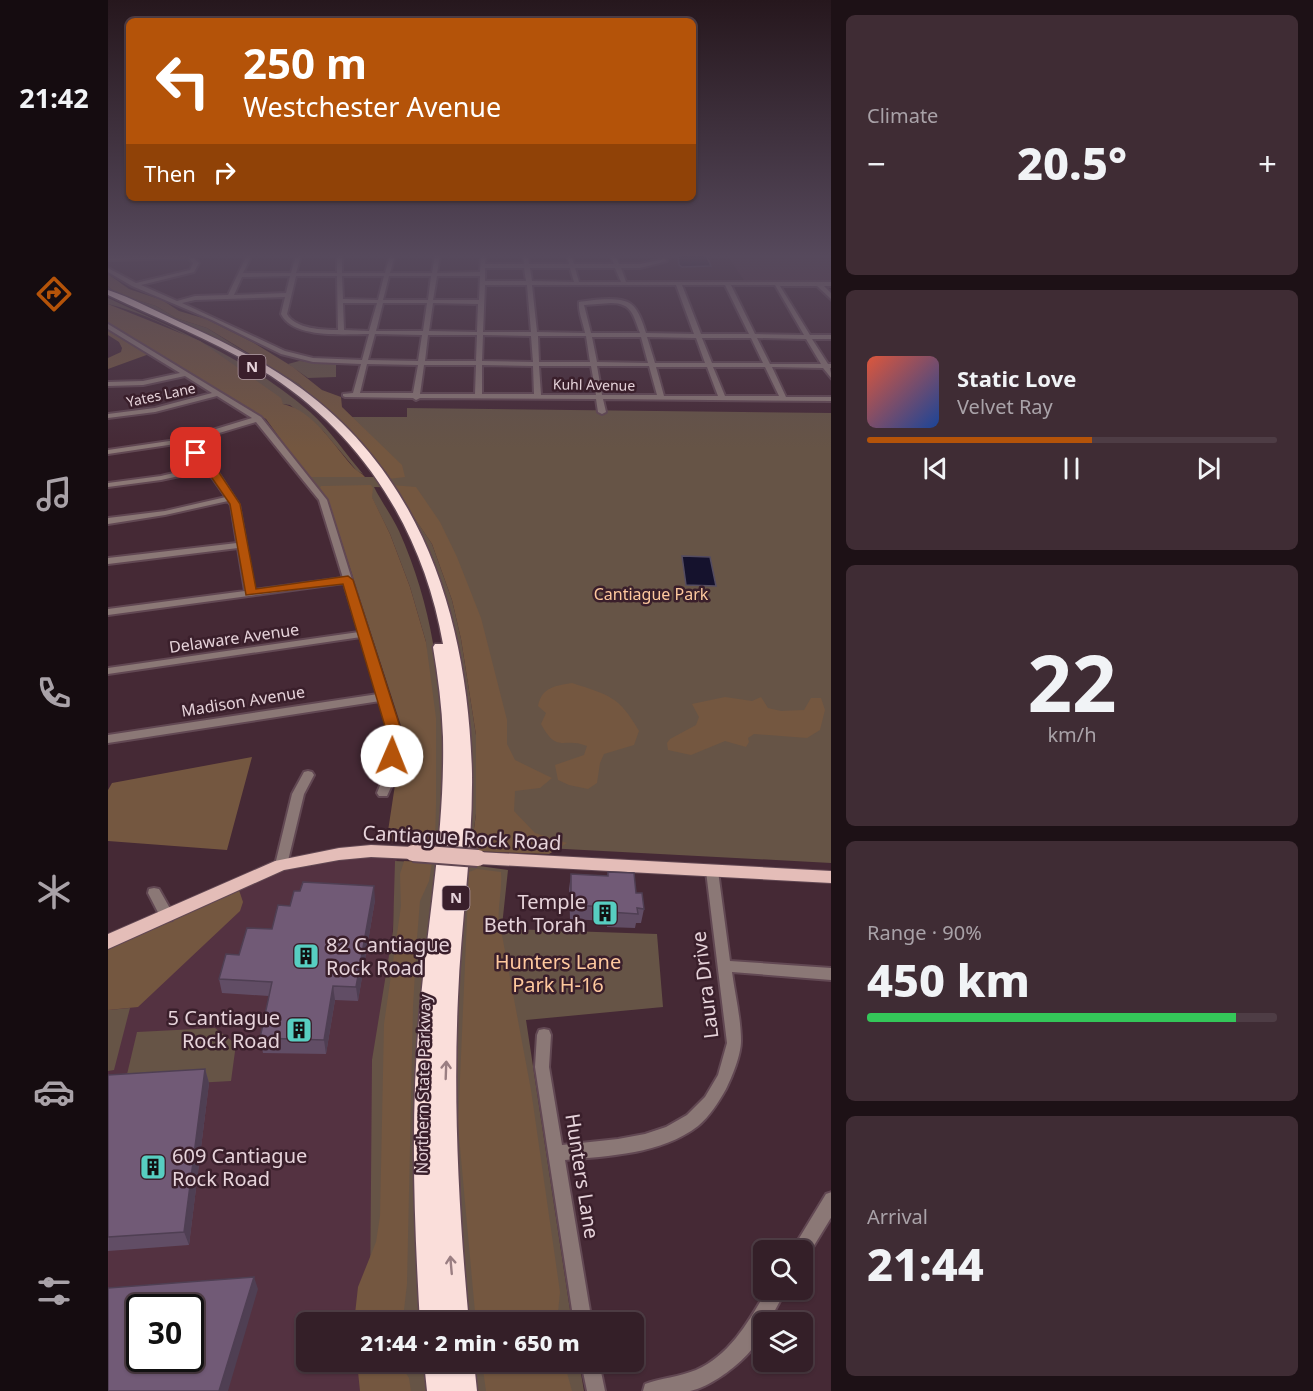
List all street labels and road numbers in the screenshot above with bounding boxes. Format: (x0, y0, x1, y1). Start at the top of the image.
road number: N (238, 355, 266, 379)
street label: Kuhl Avenue (553, 374, 635, 395)
street label: Yates Lane (125, 378, 197, 411)
street label: Delaware Avenue (168, 618, 300, 658)
street label: Madison Avenue (180, 680, 306, 722)
street label: Cantiague Rock Road (362, 819, 562, 856)
road number: N (442, 886, 470, 910)
street label: Laura Drive (685, 930, 724, 1040)
street label: Northern State Parkway (410, 993, 436, 1174)
street label: Hunters Lane (559, 1111, 606, 1240)

